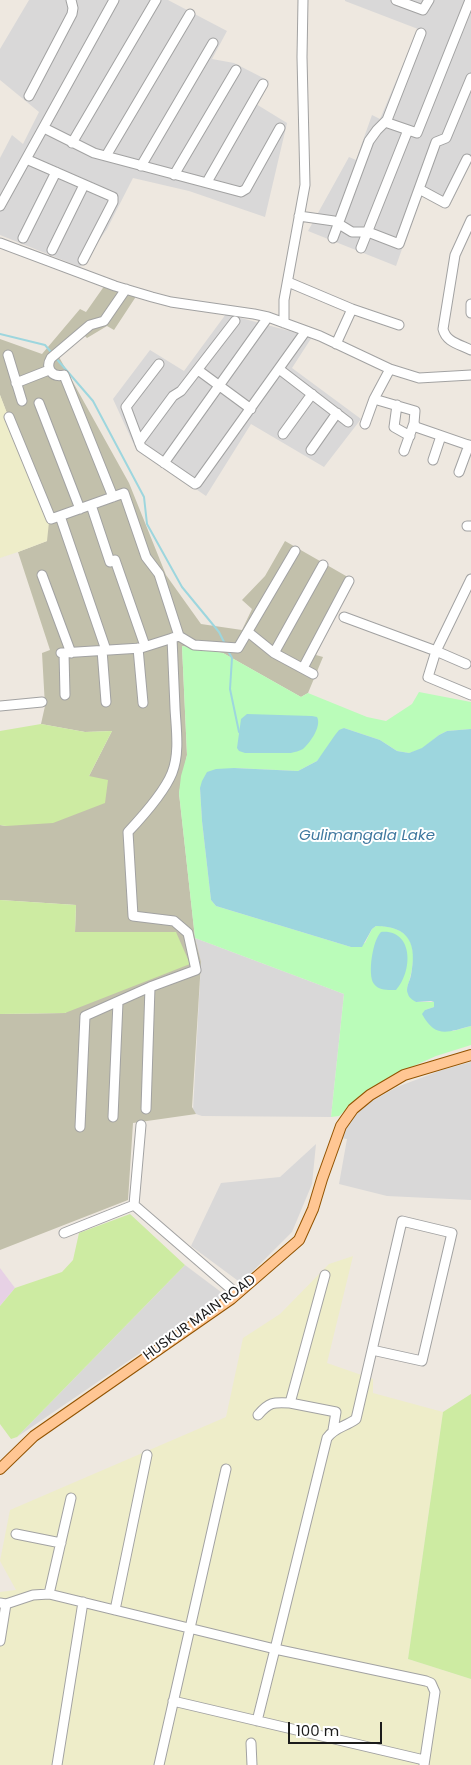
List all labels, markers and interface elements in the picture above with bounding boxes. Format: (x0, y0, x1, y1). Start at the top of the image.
water label: Gulimangala Lake (299, 827, 435, 845)
street label: HUSKUR MAIN ROAD (141, 1272, 259, 1364)
scale bar (291, 1712, 385, 1744)
text: 100 m (296, 1720, 339, 1741)

